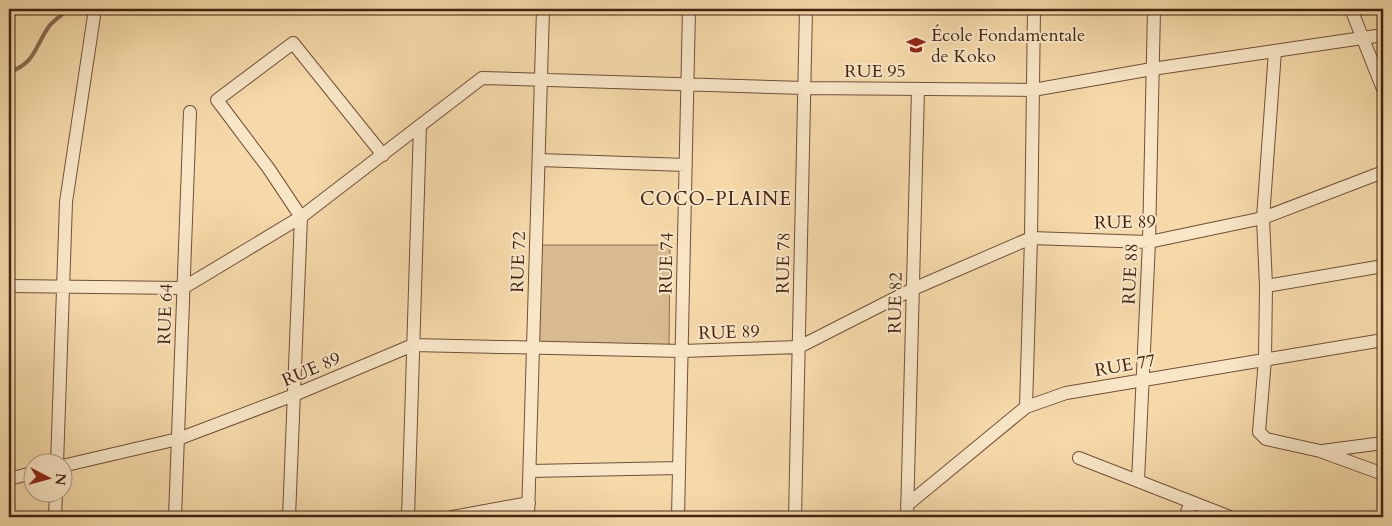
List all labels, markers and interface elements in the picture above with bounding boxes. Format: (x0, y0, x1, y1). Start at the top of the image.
place label: École Fondamentale de Koko (931, 23, 1085, 69)
school or university icon: École Fondamentale de Koko (905, 34, 927, 56)
street label: RUE 95 (844, 59, 906, 84)
district label: COCO-PLAINE (640, 186, 792, 212)
street label: RUE 89 (1094, 209, 1156, 236)
street label: RUE 72 (505, 231, 532, 293)
street label: RUE 74 (653, 232, 680, 294)
street label: RUE 78 (770, 232, 797, 294)
street label: RUE 88 (1116, 243, 1145, 305)
street label: RUE 82 (882, 272, 909, 334)
street label: RUE 64 (152, 283, 179, 345)
street label: RUE 89 (698, 319, 760, 346)
street label: RUE 89 (278, 346, 344, 393)
street label: RUE 77 (1093, 348, 1158, 383)
north arrow (22, 454, 72, 504)
text: N (50, 472, 71, 486)

